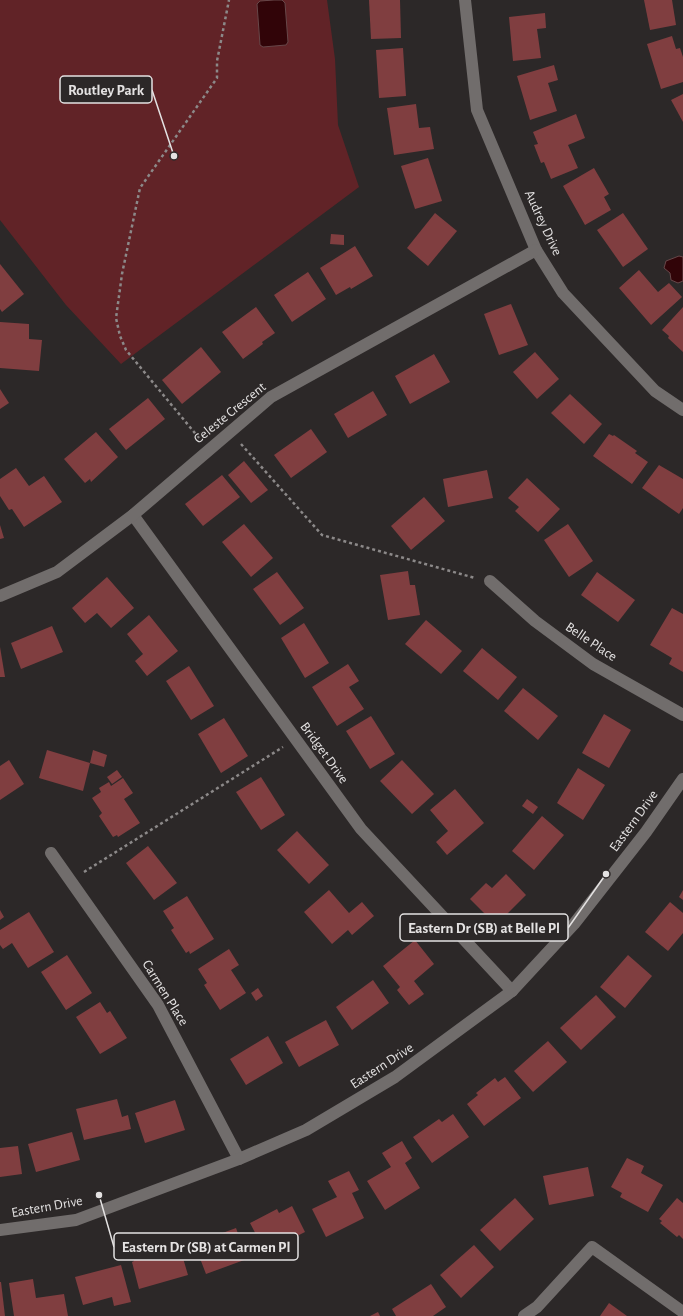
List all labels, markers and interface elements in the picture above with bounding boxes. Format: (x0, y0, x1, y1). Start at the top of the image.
callout: Routley Park (60, 76, 152, 103)
text: Routley Park (68, 83, 145, 98)
street label: Audrey Drive (522, 188, 564, 258)
street label: Celeste Crescent (191, 379, 269, 446)
street label: Belle Place (563, 620, 619, 664)
street label: Bridget Drive (297, 720, 351, 786)
street label: Eastern Drive (607, 788, 661, 854)
callout: Eastern Dr (SB) at Belle Pl (400, 914, 568, 941)
text: Eastern Dr (SB) at Belle Pl (408, 921, 560, 936)
street label: Carmen Place (139, 958, 191, 1028)
street label: Eastern Drive (348, 1041, 416, 1091)
street label: Eastern Drive (10, 1194, 84, 1220)
callout: Eastern Dr (SB) at Carmen Pl (114, 1233, 298, 1260)
text: Eastern Dr (SB) at Carmen Pl (122, 1240, 290, 1255)

